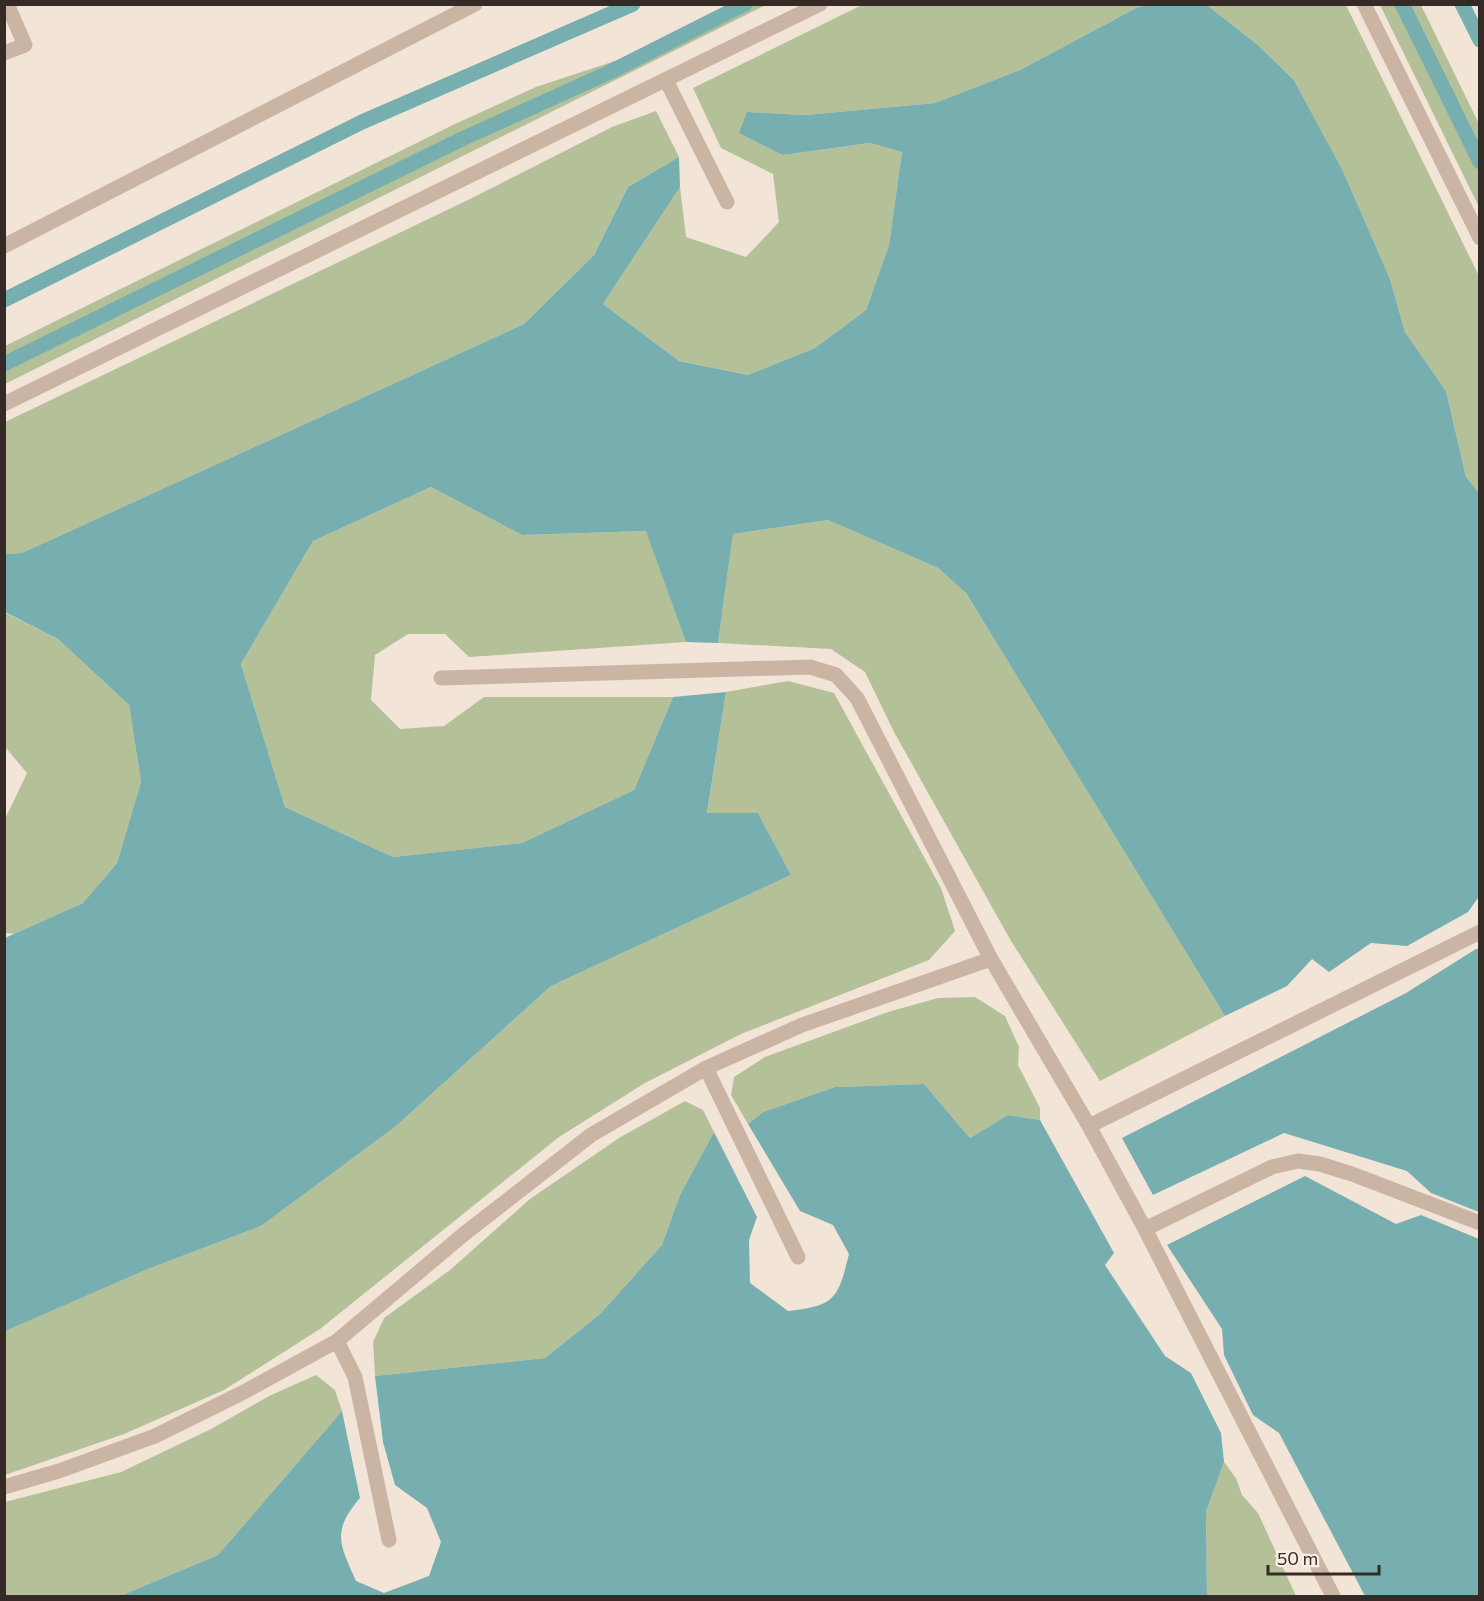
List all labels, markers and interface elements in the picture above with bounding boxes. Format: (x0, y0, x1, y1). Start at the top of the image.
scale bar (1268, 1538, 1379, 1576)
text: 50 m (1277, 1547, 1318, 1569)

